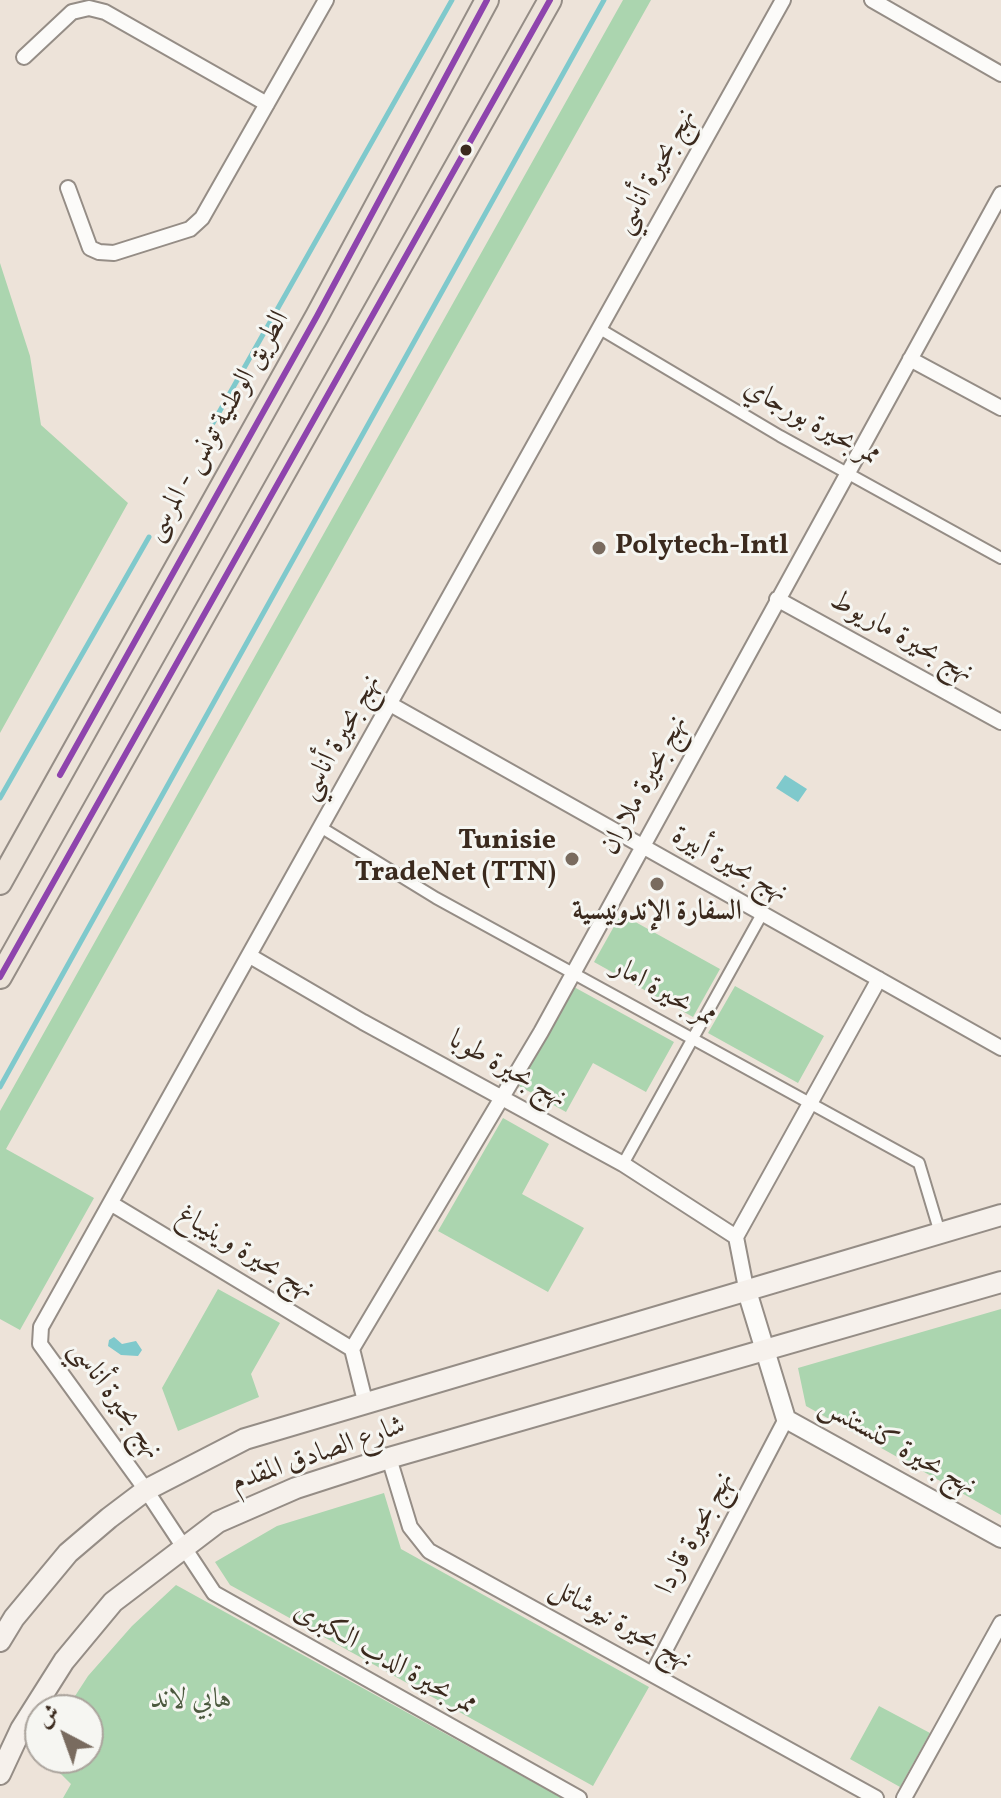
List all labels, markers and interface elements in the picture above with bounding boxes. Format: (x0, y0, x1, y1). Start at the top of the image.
street label: نهج بحيرة أناسي (609, 103, 705, 241)
unlabelled marker (458, 142, 474, 158)
street label: الطريق الوطنية تونس - المرسى (139, 306, 299, 548)
street label: ممر بحيرة بورجاي (737, 373, 885, 475)
place label: Polytech-Intl (615, 531, 789, 565)
marker: Polytech-Intl (590, 539, 608, 557)
street label: نهج بحيرة ماريوط (823, 585, 979, 691)
street label: نهج بحيرة أناسي (294, 669, 390, 807)
street label: نهج بحيرة ملاران (595, 710, 697, 862)
street label: نهج بحيرة أبيرة (665, 820, 793, 912)
place label: Tunisie TradeNet (TTN) (354, 826, 556, 892)
marker: Tunisie TradeNet (TTN) (563, 850, 581, 868)
marker: السفارة الإندونيسية (648, 875, 666, 893)
place label: السفارة الإندونيسية (572, 897, 742, 931)
street label: ممر بحيرة امار (605, 952, 721, 1036)
street label: نهج بحيرة طوبا (442, 1025, 572, 1117)
street label: نهج بحيرة وينيباغ (170, 1200, 320, 1308)
street label: نهج بحيرة أناسي (60, 1335, 168, 1467)
street label: نهج بحيرة كنستنس (812, 1391, 982, 1505)
street label: شارع الصادق المقدم (228, 1411, 410, 1501)
street label: نهج بحيرة قاردا (651, 1467, 743, 1601)
street label: نهج بحيرة نيوشاتل (543, 1573, 697, 1679)
street label: ممر بحيرة الدب الكبرى (286, 1596, 482, 1724)
park label: هابي لاند (150, 1685, 232, 1719)
north arrow (24, 1694, 104, 1774)
text: ش (31, 1698, 68, 1736)

